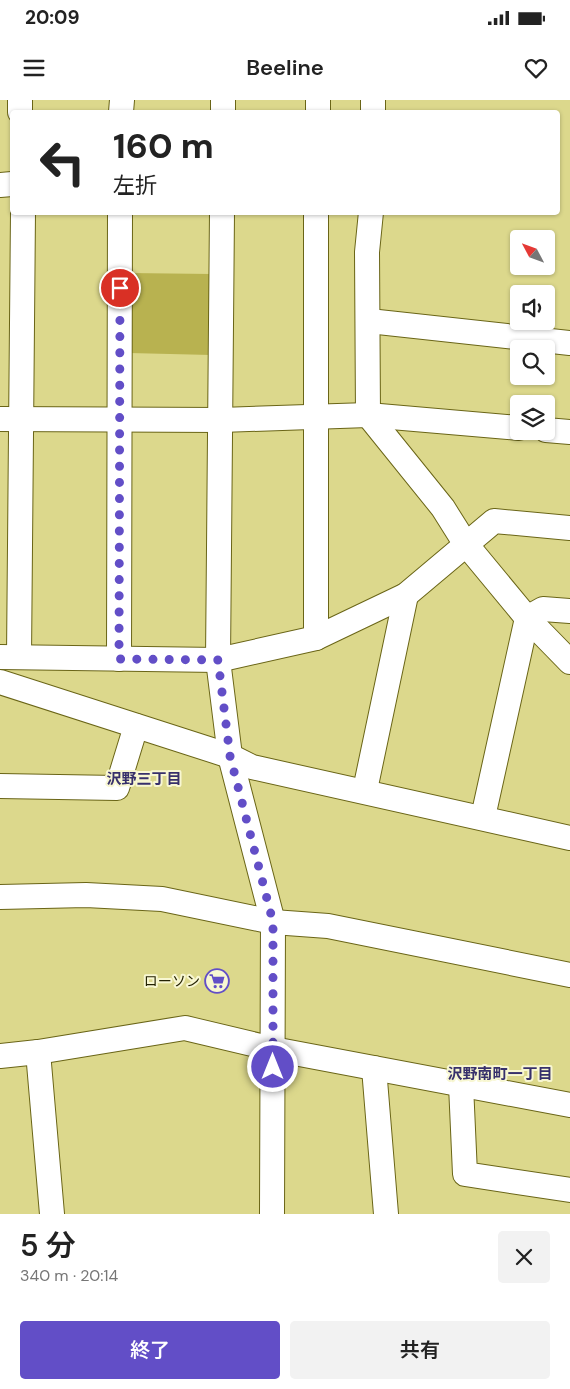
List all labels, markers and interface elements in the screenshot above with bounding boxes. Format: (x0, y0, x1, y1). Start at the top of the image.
text: 20:09 (25, 5, 80, 30)
text: Beeline (246, 53, 324, 82)
icon: menu (20, 54, 48, 82)
icon: heart (522, 54, 550, 82)
text: 160 m (113, 123, 214, 169)
icon: left (30, 130, 95, 195)
text: 左折 (113, 171, 157, 200)
north arrow (510, 230, 555, 275)
map controls (510, 230, 555, 440)
pin (99, 267, 141, 309)
icon: arrive (106, 274, 134, 302)
button: sound (510, 285, 555, 330)
button: search (510, 340, 555, 385)
button: layers (510, 395, 555, 440)
district label: 沢野三丁目 (106, 769, 182, 789)
supermarket icon: ローソン (204, 968, 230, 994)
place label: ローソン (144, 972, 200, 990)
position arrow (246, 1040, 298, 1092)
district label: 沢野南町一丁目 (447, 1064, 553, 1084)
text: 5 分 (20, 1226, 76, 1265)
button: close (498, 1231, 550, 1283)
text: 340 m · 20:14 (20, 1265, 118, 1286)
button: 終了 (20, 1321, 280, 1379)
button: 共有 (290, 1321, 550, 1379)

